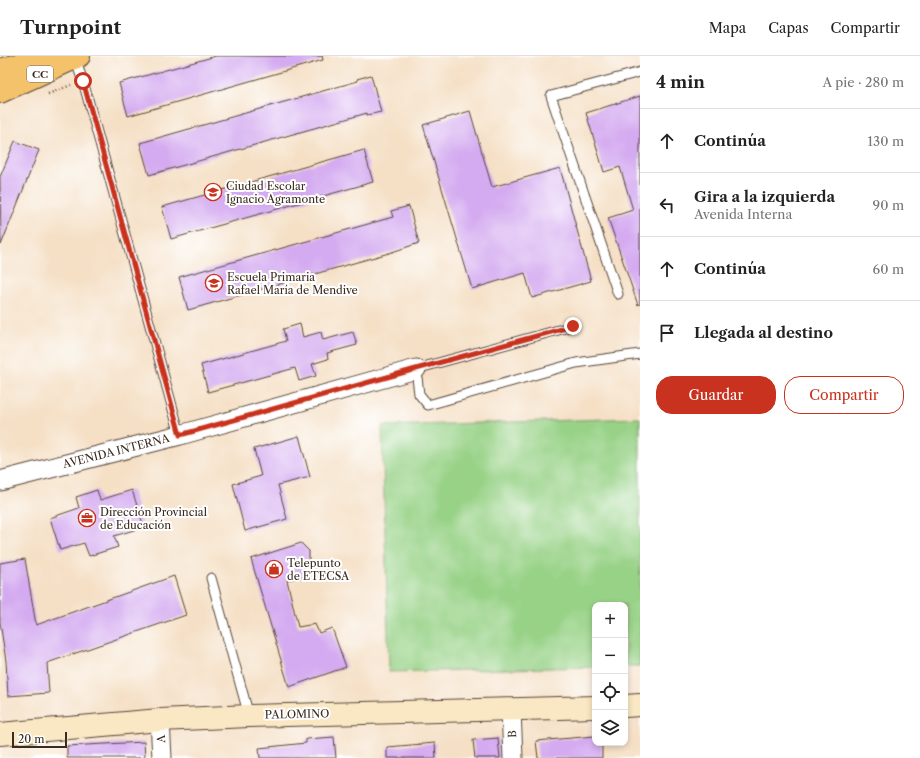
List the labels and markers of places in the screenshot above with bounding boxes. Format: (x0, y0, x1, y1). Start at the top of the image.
place label: Ciudad Escolar Ignacio Agramonte (226, 179, 325, 206)
school or university icon: Ciudad Escolar Ignacio Agramonte (203, 182, 223, 202)
place label: Escuela Primaria Rafael María de Mendive (227, 270, 358, 297)
school or university icon: Escuela Primaria Rafael María de Mendive (204, 273, 224, 293)
place label: Dirección Provincial de Educación (100, 505, 208, 532)
office icon: Dirección Provincial de Educación (77, 508, 97, 528)
place label: Telepunto de ETECSA (287, 556, 350, 583)
shop icon: Telepunto de ETECSA (264, 559, 284, 579)

